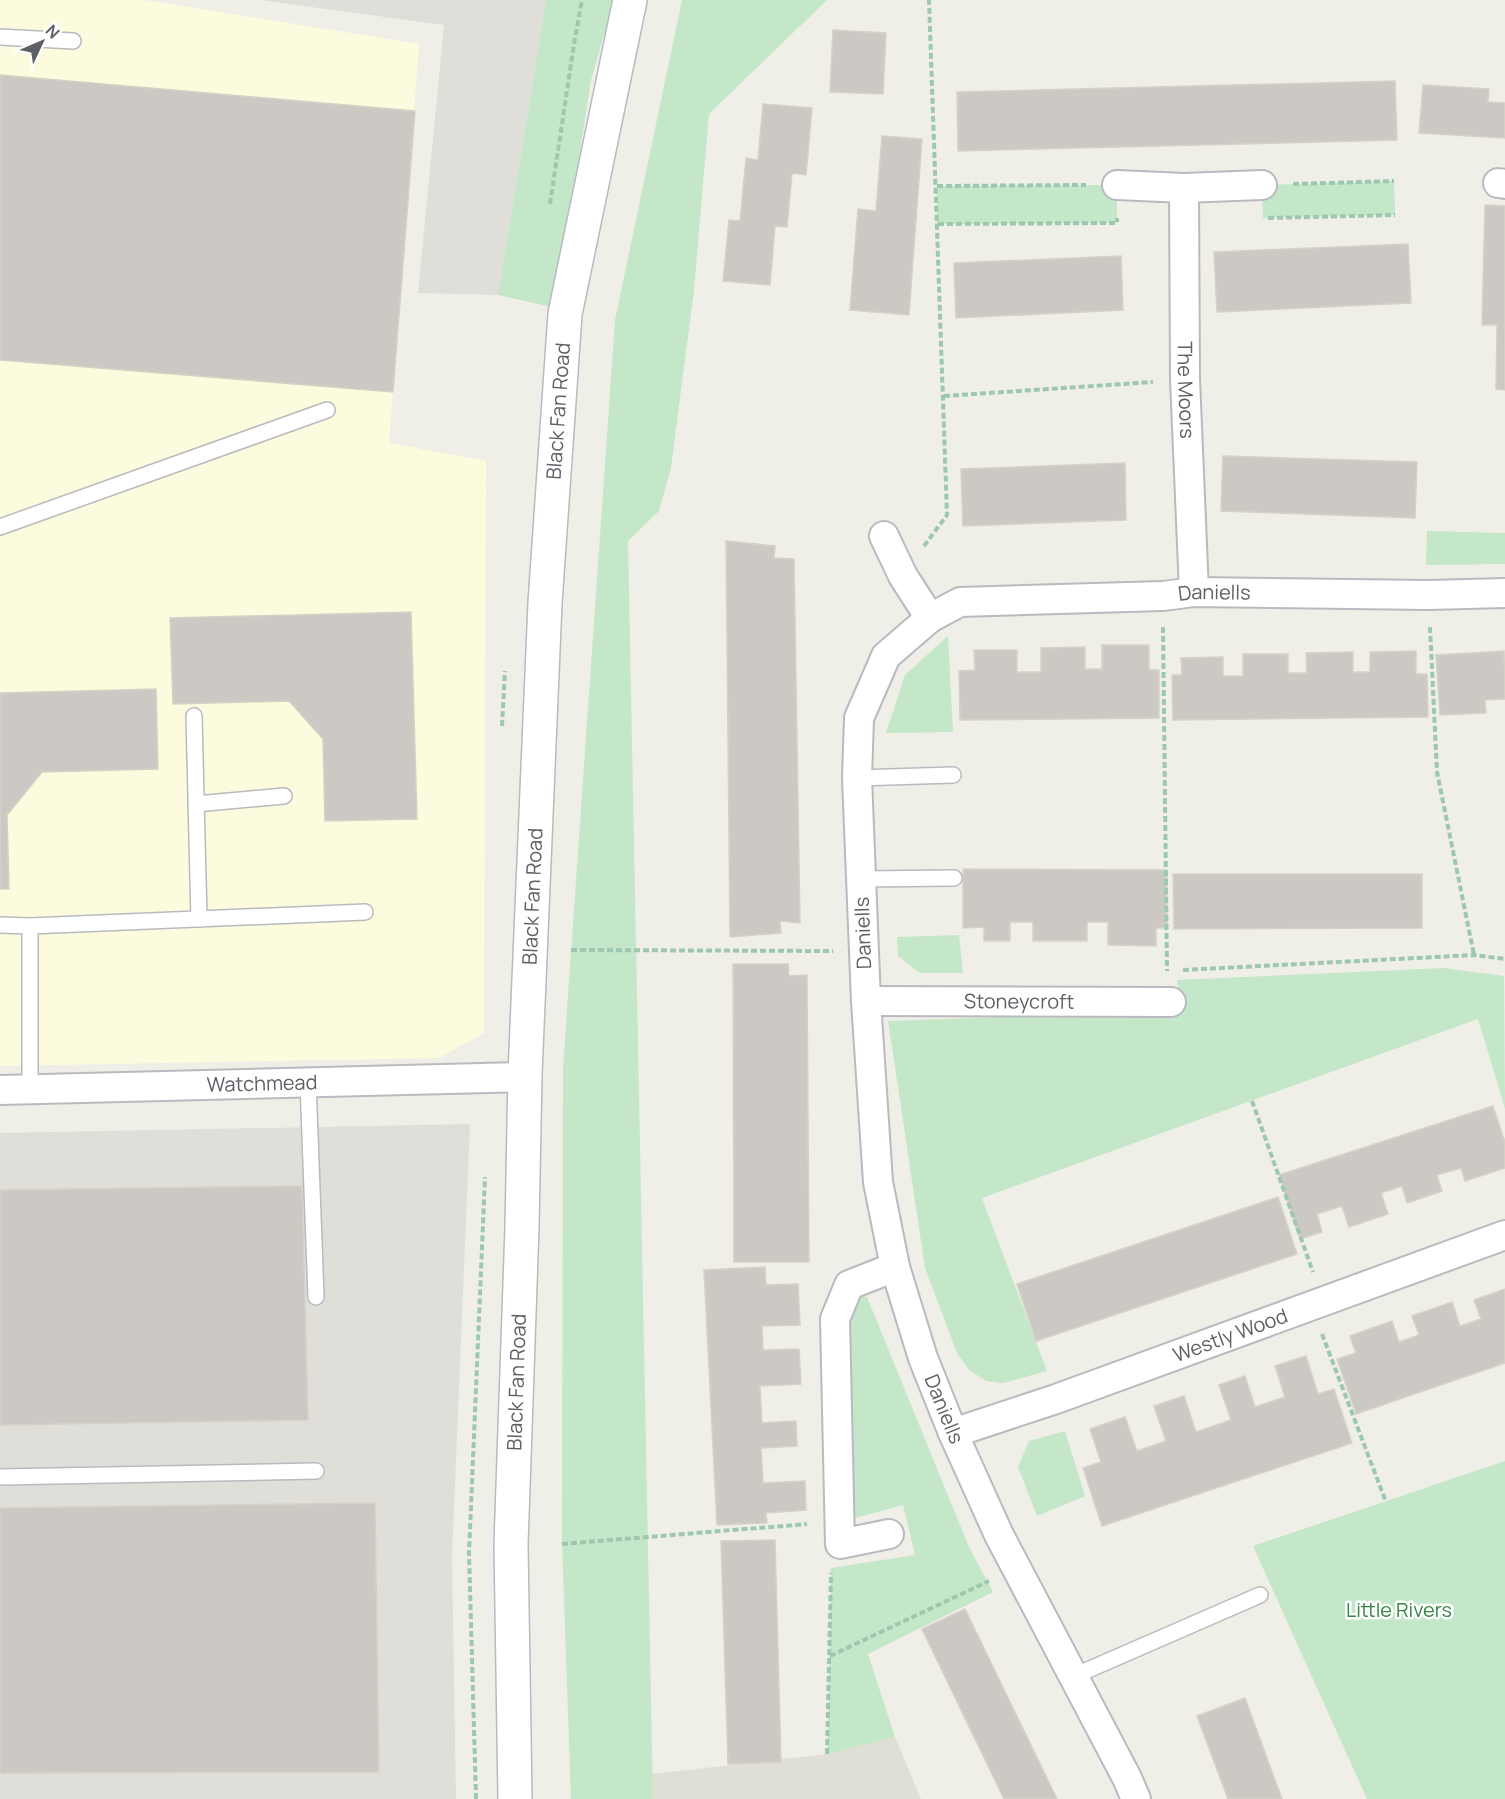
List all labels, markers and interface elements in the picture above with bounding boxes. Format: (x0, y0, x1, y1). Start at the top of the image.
north arrow (12, 12, 72, 72)
text: N (41, 20, 65, 43)
street label: The Moors (1172, 341, 1202, 439)
street label: Black Fan Road (540, 342, 576, 480)
street label: Daniells (1176, 578, 1251, 607)
street label: Black Fan Road (516, 827, 548, 966)
street label: Daniells (848, 896, 877, 970)
street label: Stoneycroft (964, 987, 1074, 1015)
street label: Watchmead (206, 1068, 318, 1098)
street label: Westly Wood (1169, 1302, 1291, 1368)
street label: Black Fan Road (500, 1313, 532, 1451)
street label: Daniells (918, 1370, 971, 1448)
park label: Little Rivers (1346, 1596, 1452, 1623)

